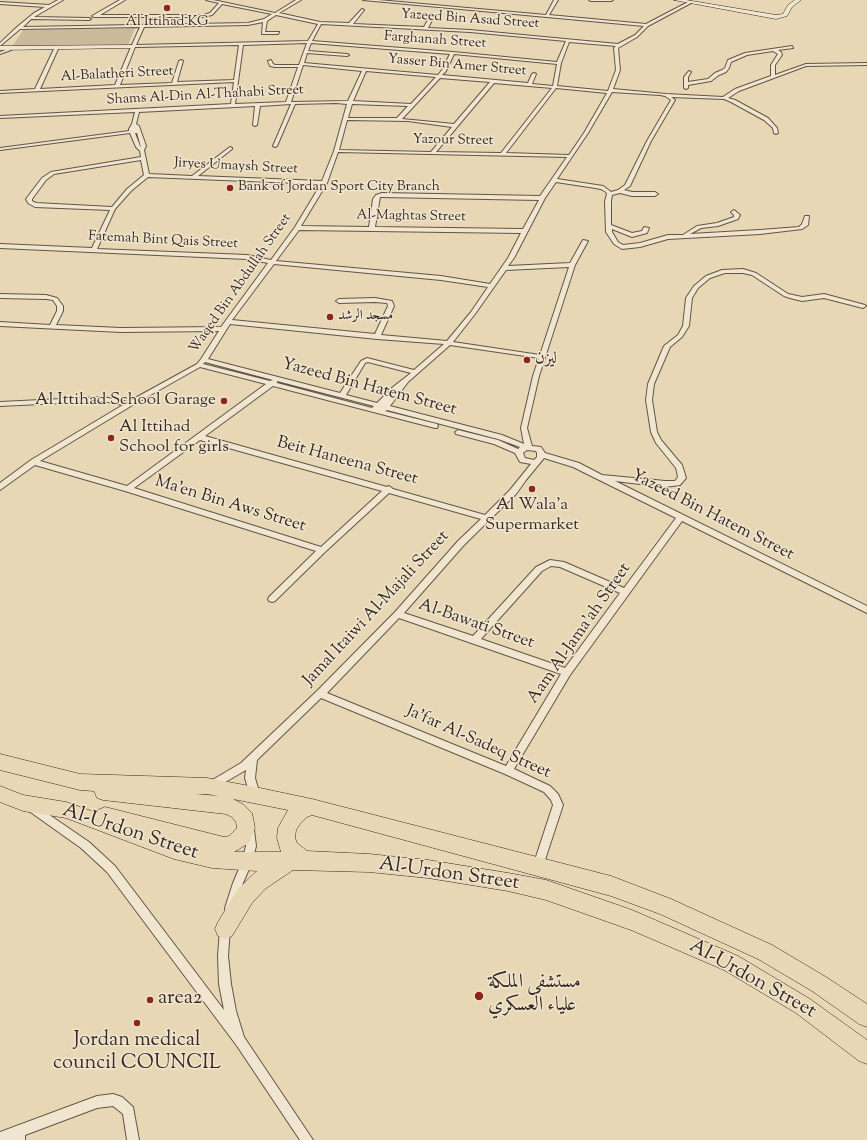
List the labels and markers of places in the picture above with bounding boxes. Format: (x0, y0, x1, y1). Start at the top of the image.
marker: Al Ittihad KG (162, 3, 172, 13)
place label: Al Ittihad KG (126, 15, 208, 31)
place label: Bank of Jordan Sport City Branch (238, 180, 440, 196)
marker: Bank of Jordan Sport City Branch (225, 183, 235, 193)
place label: مسجد الرشد (338, 309, 393, 325)
marker: مسجد الرشد (325, 312, 335, 322)
place label: ليزن (535, 350, 557, 370)
marker: ليزن (522, 355, 532, 365)
place label: Al Ittihad School Garage (35, 391, 216, 411)
marker: Al Ittihad School Garage (219, 396, 229, 406)
place label: Al Ittihad School for girls (119, 418, 229, 458)
marker: Al Ittihad School for girls (106, 433, 116, 443)
marker: Al Wala'a Supermarket (527, 484, 537, 494)
place label: Al Wala'a Supermarket (485, 496, 579, 536)
place label: مستشفى الملكة علياء العسكري (488, 972, 581, 1019)
place label: area2 (158, 988, 202, 1012)
marker: مستشفى الملكة علياء العسكري (473, 990, 485, 1002)
marker: area2 (145, 995, 155, 1005)
marker: Jordan medical council COUNCIL (132, 1018, 142, 1028)
place label: Jordan medical council COUNCIL (53, 1030, 221, 1077)

